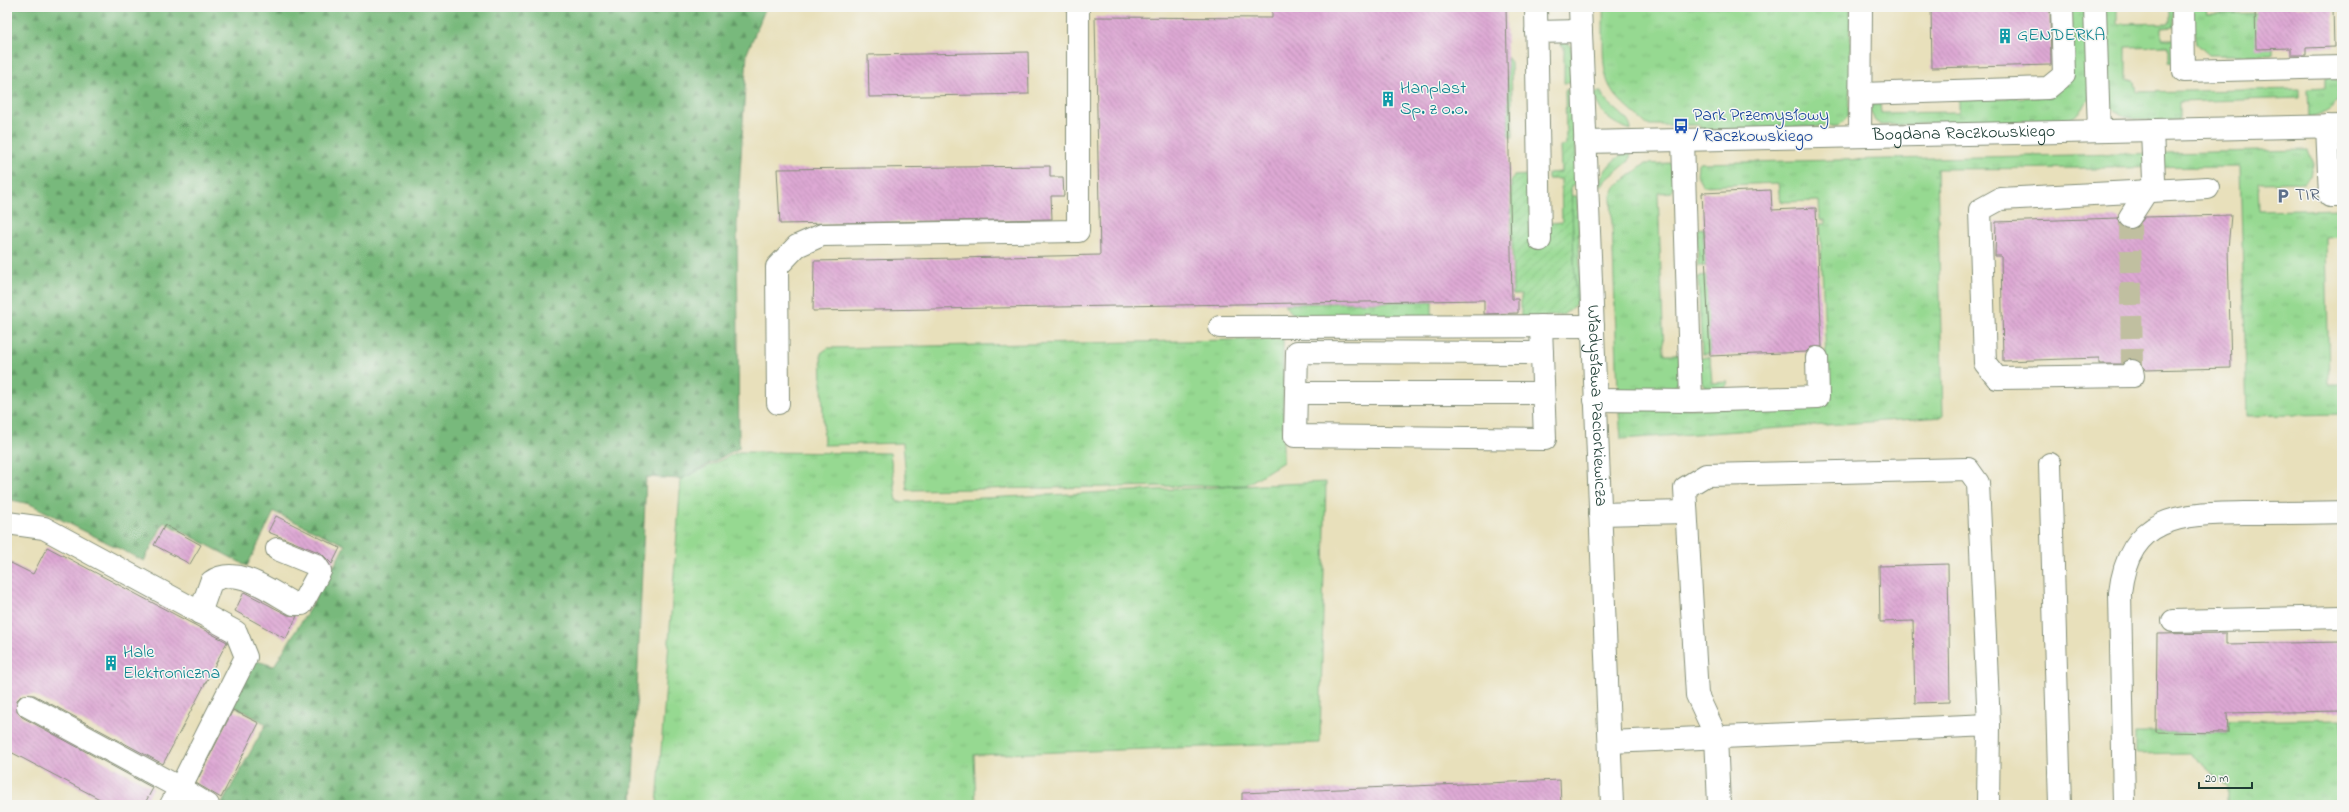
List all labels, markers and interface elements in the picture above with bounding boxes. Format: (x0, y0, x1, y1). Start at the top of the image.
place label: GENDERKA (2017, 23, 2105, 49)
building icon: GENDERKA (1996, 27, 2014, 45)
place label: Hanplast Sp. z o.o. (1400, 76, 1468, 123)
building icon: Hanplast Sp. z o.o. (1379, 90, 1397, 108)
place label: Park Przemysłowy / Raczkowskiego (1693, 103, 1829, 151)
bus stop icon: Park Przemysłowy / Raczkowskiego (1672, 117, 1690, 135)
street label: Bogdana Raczkowskiego (1871, 119, 2056, 149)
place label: TIR (2295, 183, 2320, 209)
parking icon: TIR (2274, 187, 2292, 205)
street label: Władysława Paciorkiewicza (1579, 304, 1613, 507)
place label: Hale Elektroniczna (123, 640, 220, 687)
building icon: Hale Elektroniczna (102, 654, 120, 672)
scale bar (2199, 764, 2252, 790)
text: 20 m (2205, 770, 2228, 788)

